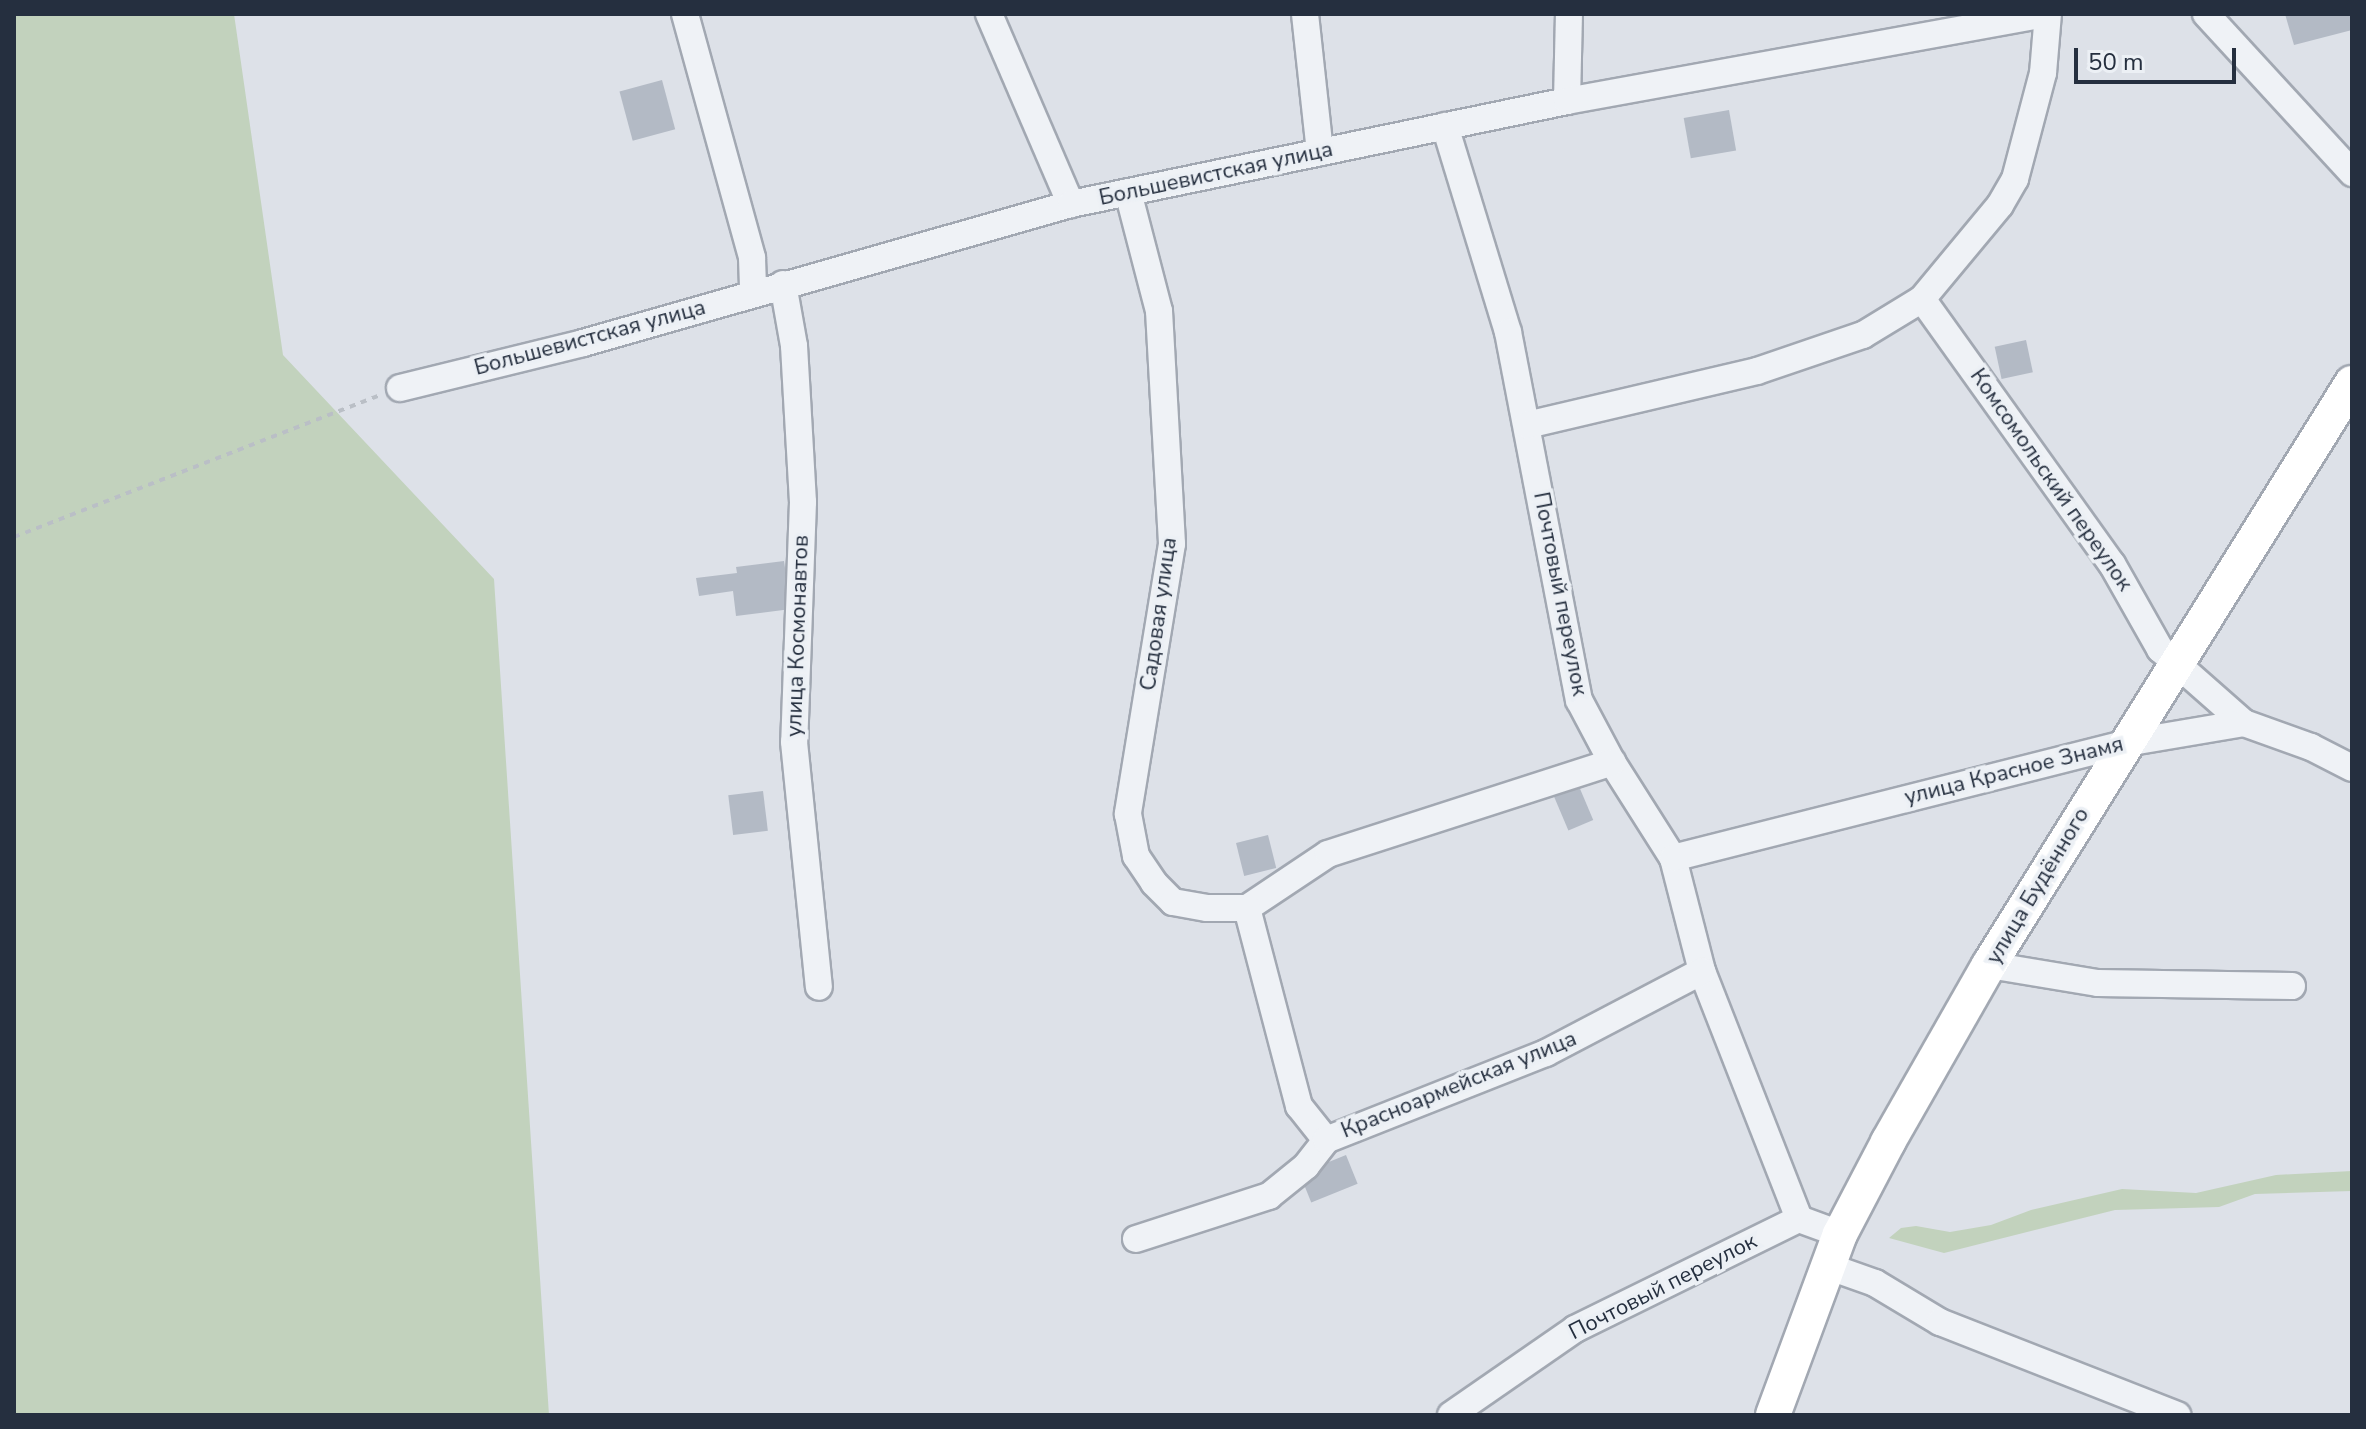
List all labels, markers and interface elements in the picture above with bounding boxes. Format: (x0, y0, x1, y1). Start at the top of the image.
scale bar (2078, 32, 2240, 82)
text: 50 m (2088, 46, 2144, 78)
street label: Большевистская улица (1097, 136, 1335, 212)
street label: Большевистская улица (471, 294, 709, 382)
street label: Комсомольский переулок (1964, 364, 2138, 596)
street label: Почтовый переулок (1527, 490, 1593, 698)
street label: улица Космонавтов (781, 535, 815, 737)
street label: Садовая улица (1135, 536, 1183, 692)
street label: улица Красное Знамя (1902, 731, 2126, 811)
street label: улица Будённого (1981, 803, 2095, 969)
street label: Красноармейская улица (1337, 1026, 1581, 1144)
street label: Почтовый переулок (1565, 1228, 1761, 1346)

